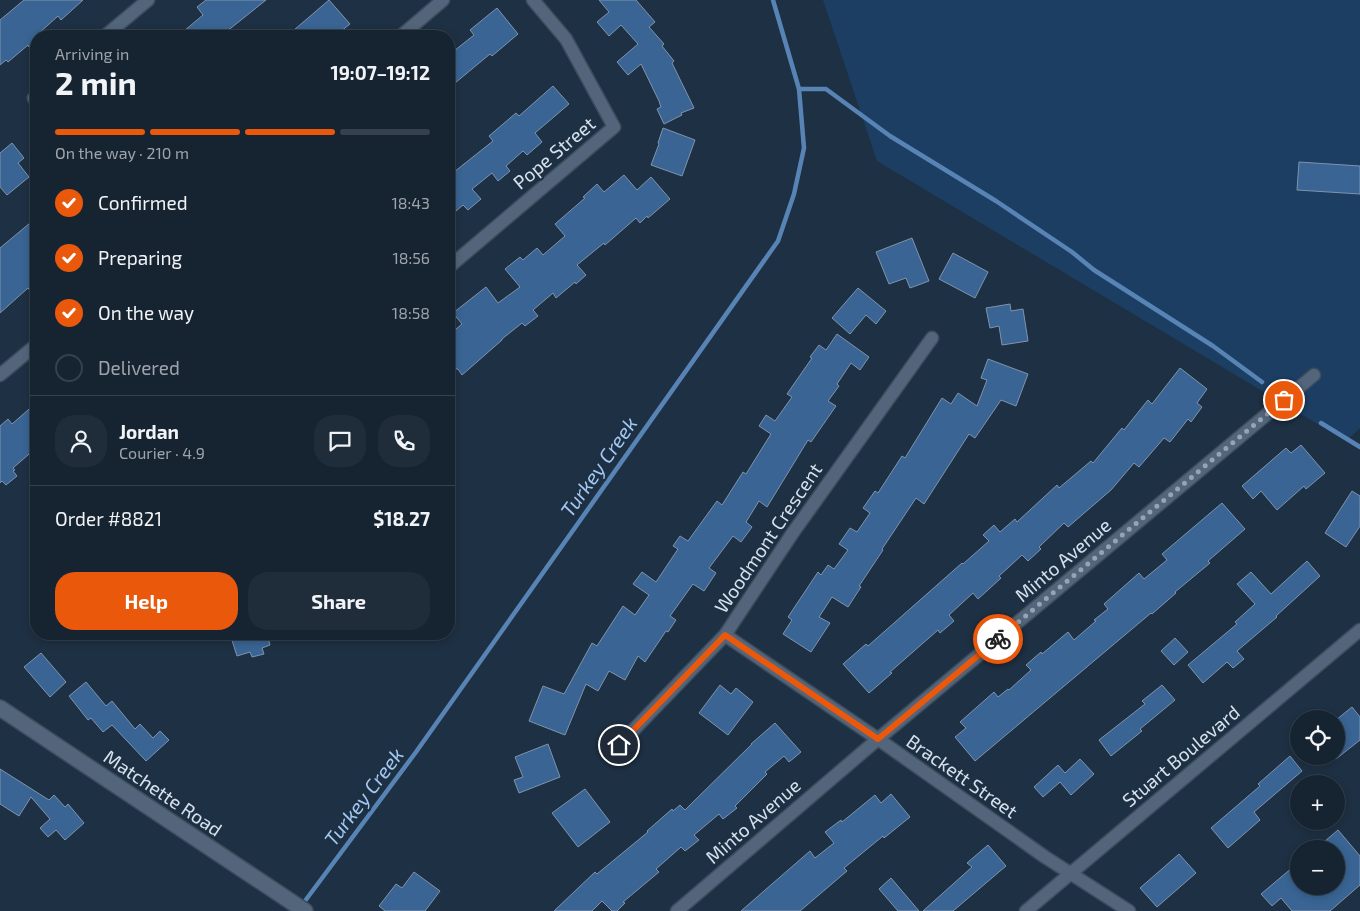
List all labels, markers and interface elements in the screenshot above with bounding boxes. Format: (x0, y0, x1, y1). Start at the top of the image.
text: Arriving in (55, 44, 129, 63)
text: 19:07–19:12 (330, 61, 430, 84)
text: 2 min (55, 63, 137, 101)
street label: Pope Street (508, 112, 599, 194)
text: On the way · 210 m (55, 143, 189, 162)
icon: check (55, 189, 83, 217)
text: Confirmed (98, 191, 188, 214)
text: 18:43 (391, 193, 430, 212)
icon: check (55, 244, 83, 272)
text: Preparing (98, 246, 182, 269)
text: 18:56 (392, 248, 430, 267)
icon: check (55, 299, 83, 327)
text: On the way (98, 301, 194, 324)
text: 18:58 (392, 303, 430, 322)
text: Delivered (98, 356, 180, 379)
pin (1263, 379, 1305, 421)
icon: bag (1270, 386, 1298, 414)
water label: Turkey Creek (555, 412, 642, 522)
button: person (55, 415, 107, 467)
button: chat (314, 415, 366, 467)
button: phone (378, 415, 430, 467)
text: Jordan (119, 420, 179, 443)
text: Courier · 4.9 (119, 443, 205, 462)
street label: Woodmont Crescent (709, 458, 826, 617)
text: Order #8821 (55, 507, 162, 530)
text: $18.27 (373, 507, 430, 530)
street label: Minto Avenue (1010, 513, 1115, 606)
button: Help (55, 572, 238, 630)
button: Share (248, 572, 430, 630)
courier (973, 614, 1023, 664)
icon: bike (984, 625, 1012, 653)
street label: Stuart Boulevard (1117, 700, 1244, 811)
map controls (1290, 710, 1345, 895)
button: locate (1290, 710, 1345, 765)
pin (598, 724, 640, 766)
street label: Brackett Street (902, 729, 1022, 822)
icon: home (605, 731, 633, 759)
water label: Turkey Creek (319, 743, 409, 851)
street label: Matchette Road (100, 745, 227, 841)
street label: Minto Avenue (701, 773, 805, 868)
button: + (1290, 775, 1345, 830)
button: − (1290, 840, 1345, 895)

